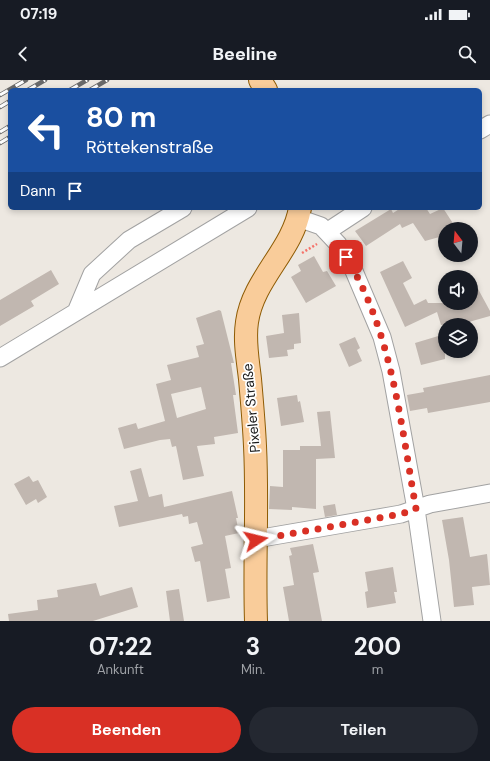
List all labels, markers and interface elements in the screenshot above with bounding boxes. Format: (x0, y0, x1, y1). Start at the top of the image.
text: 07:19 (20, 4, 57, 24)
text: Beeline (213, 42, 277, 66)
icon: back (12, 43, 34, 65)
icon: search (456, 43, 478, 65)
text: 80 m (86, 99, 156, 136)
icon: left (20, 104, 72, 156)
text: Röttekenstraße (86, 135, 214, 159)
icon: arrive (64, 180, 86, 202)
text: Dann (20, 181, 56, 201)
north arrow (438, 222, 478, 262)
map controls (438, 222, 478, 358)
pin (329, 240, 363, 274)
icon: arrive (335, 246, 357, 268)
button: sound (438, 270, 478, 310)
button: layers (438, 318, 478, 358)
street label: Pixeler Straße (238, 363, 264, 453)
position arrow (235, 519, 277, 561)
text: 07:22 (89, 631, 152, 662)
text: 3 (246, 631, 260, 662)
text: 200 (354, 631, 401, 662)
text: Ankunft (97, 661, 144, 678)
text: Min. (241, 661, 265, 678)
text: m (372, 661, 383, 678)
button: Beenden (12, 707, 241, 753)
button: Teilen (249, 707, 478, 753)

